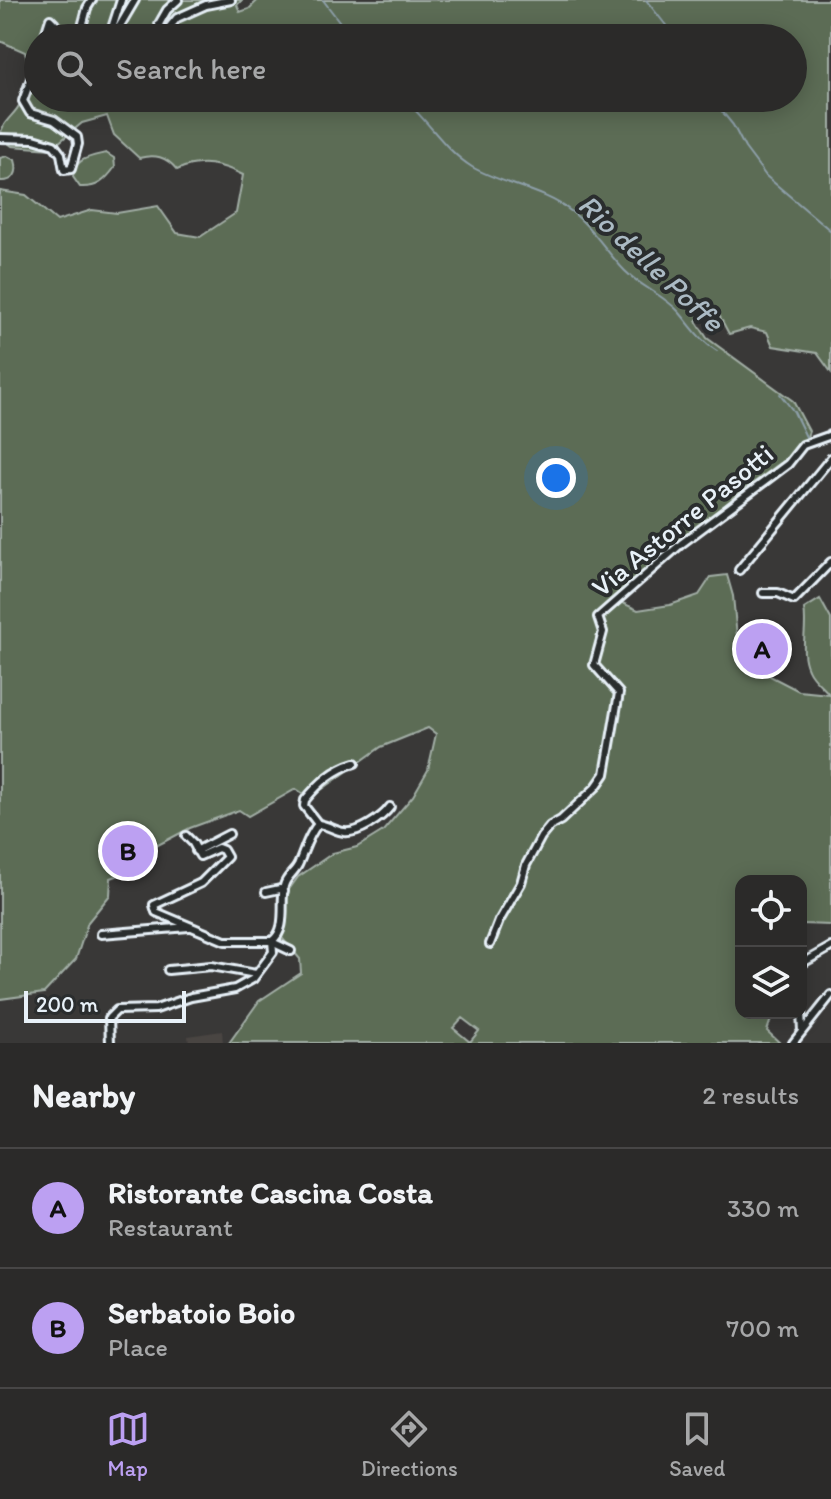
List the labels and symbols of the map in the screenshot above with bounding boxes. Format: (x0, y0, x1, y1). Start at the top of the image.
water label: Rio delle Poffe (571, 186, 733, 340)
street label: Via Astorre Pasotti (584, 436, 780, 604)
your location (536, 458, 576, 498)
pin: A (736, 619, 788, 679)
pin: B (102, 821, 154, 881)
scale bar (24, 987, 186, 1023)

